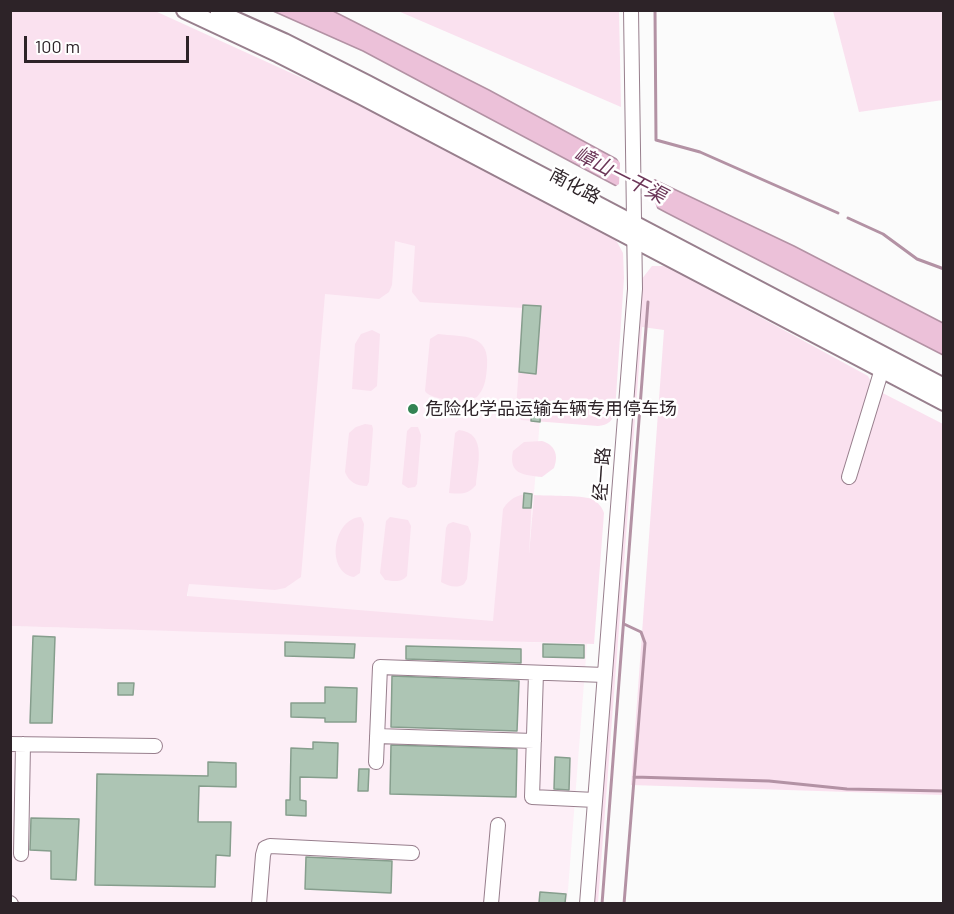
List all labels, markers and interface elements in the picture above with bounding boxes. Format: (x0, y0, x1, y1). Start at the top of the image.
scale bar (27, 24, 192, 62)
text: 100 m (35, 35, 80, 57)
water label: 嶂山一干渠 (570, 142, 670, 208)
street label: 南化路 (546, 164, 604, 208)
place label: 危险化学品运输车辆专用停车场 (425, 398, 677, 420)
marker: 危险化学品运输车辆专用停车场 (406, 402, 420, 416)
street label: 经一路 (589, 446, 615, 502)

